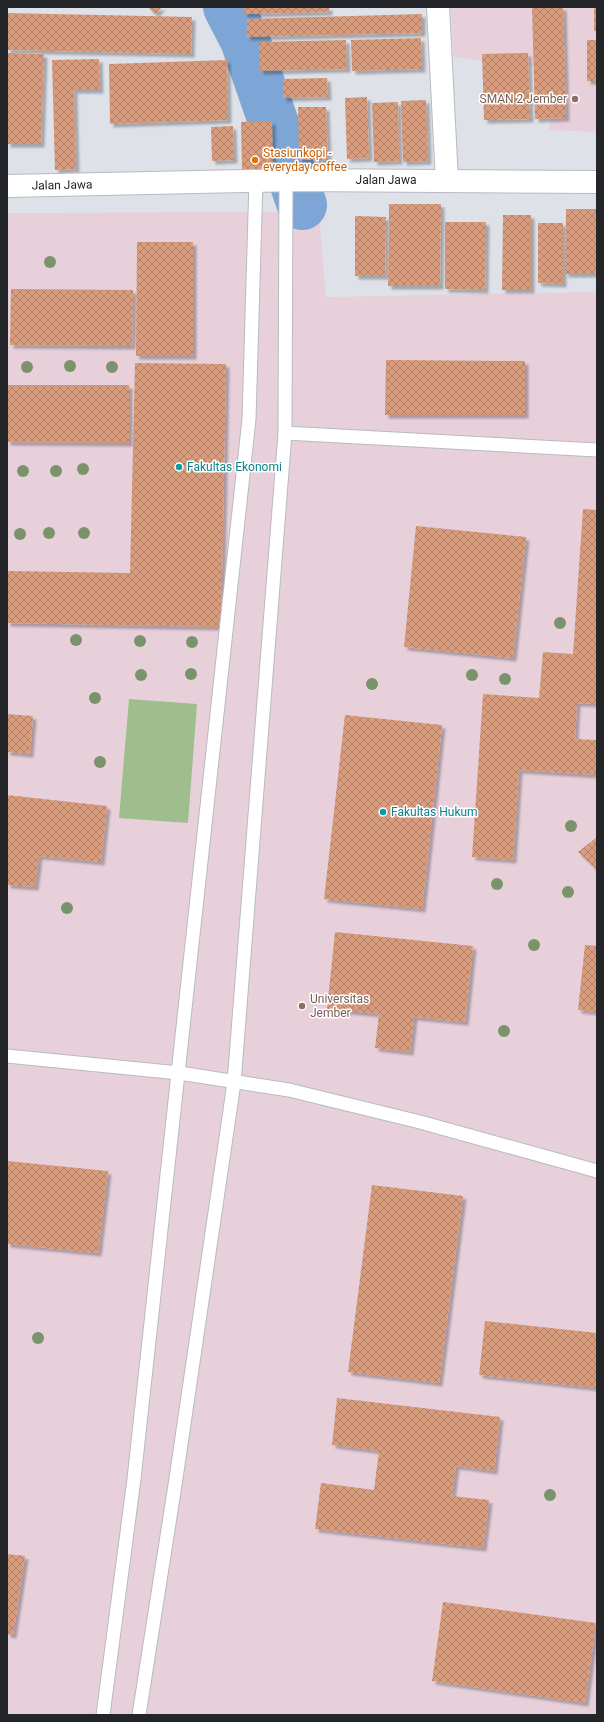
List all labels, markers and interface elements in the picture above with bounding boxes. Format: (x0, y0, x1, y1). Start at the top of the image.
place label: SMAN 2 Jember (480, 92, 567, 106)
marker: SMAN 2 Jember (570, 94, 580, 104)
place label: Stasiunkopi - everyday coffee (263, 146, 347, 174)
marker: Stasiunkopi - everyday coffee (250, 155, 260, 165)
street label: Jalan Jawa (356, 173, 416, 187)
street label: Jalan Jawa (31, 177, 93, 193)
place label: Fakultas Ekonomi (187, 460, 282, 474)
marker: Fakultas Ekonomi (174, 462, 184, 472)
place label: Fakultas Hukum (391, 805, 478, 819)
marker: Fakultas Hukum (378, 807, 388, 817)
place label: Universitas Jember (310, 992, 369, 1020)
marker: Universitas Jember (297, 1001, 307, 1011)

